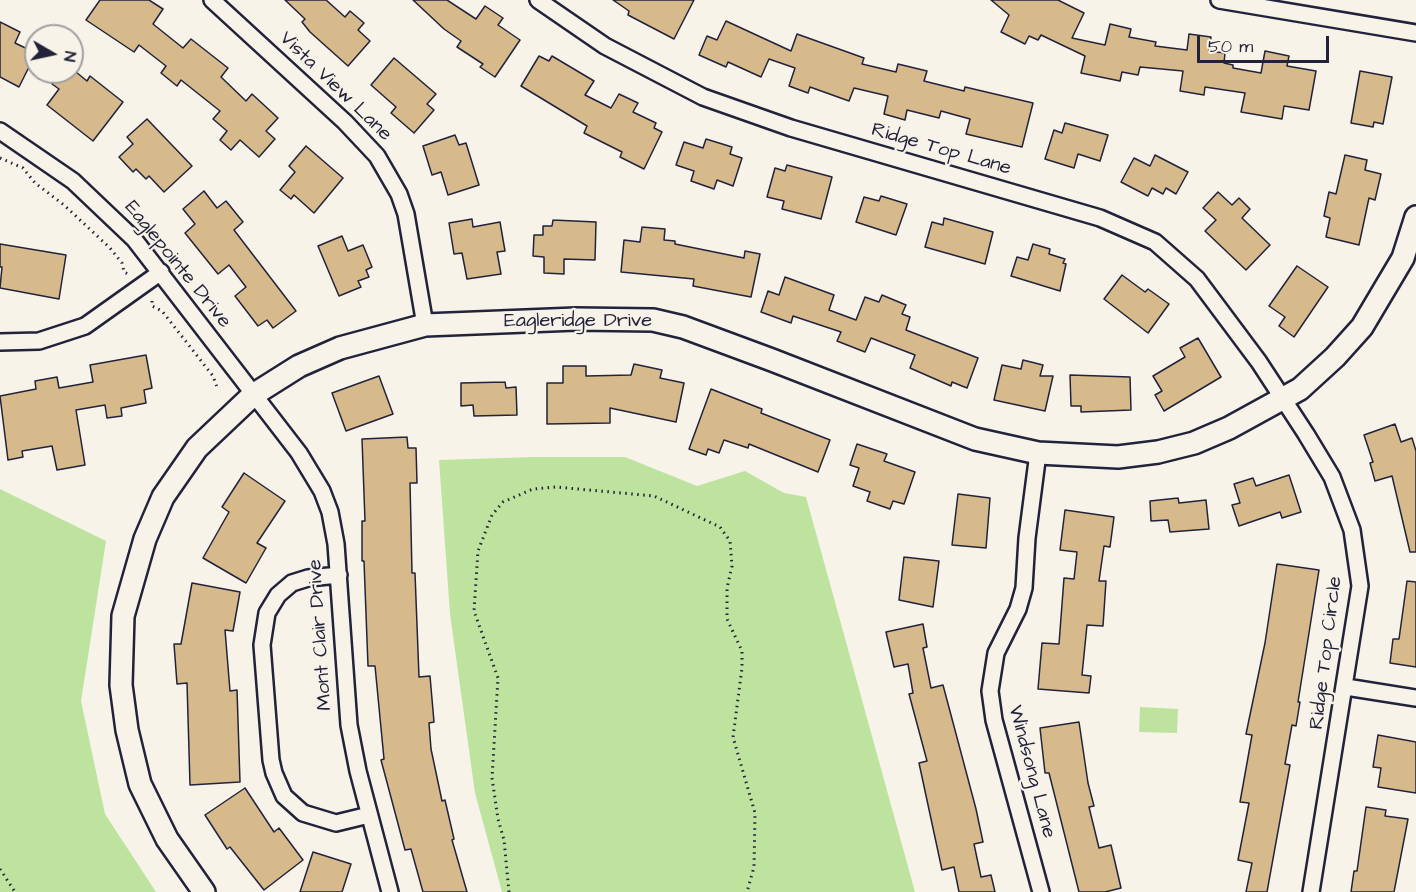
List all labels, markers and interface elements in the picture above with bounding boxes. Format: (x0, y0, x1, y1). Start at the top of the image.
north arrow (24, 24, 84, 84)
scale bar (1200, 24, 1332, 62)
street label: Vista View Lane (274, 27, 396, 147)
text: 50 m (1208, 34, 1253, 59)
text: N (58, 50, 81, 63)
street label: Ridge Top Lane (868, 119, 1014, 181)
street label: Eaglepointe Drive (118, 197, 236, 333)
street label: Eagleridge Drive (504, 310, 652, 334)
street label: Mont Clair Drive (304, 559, 338, 711)
street label: Ridge Top Circle (1306, 575, 1348, 731)
street label: Windsong Lane (1002, 703, 1060, 841)

